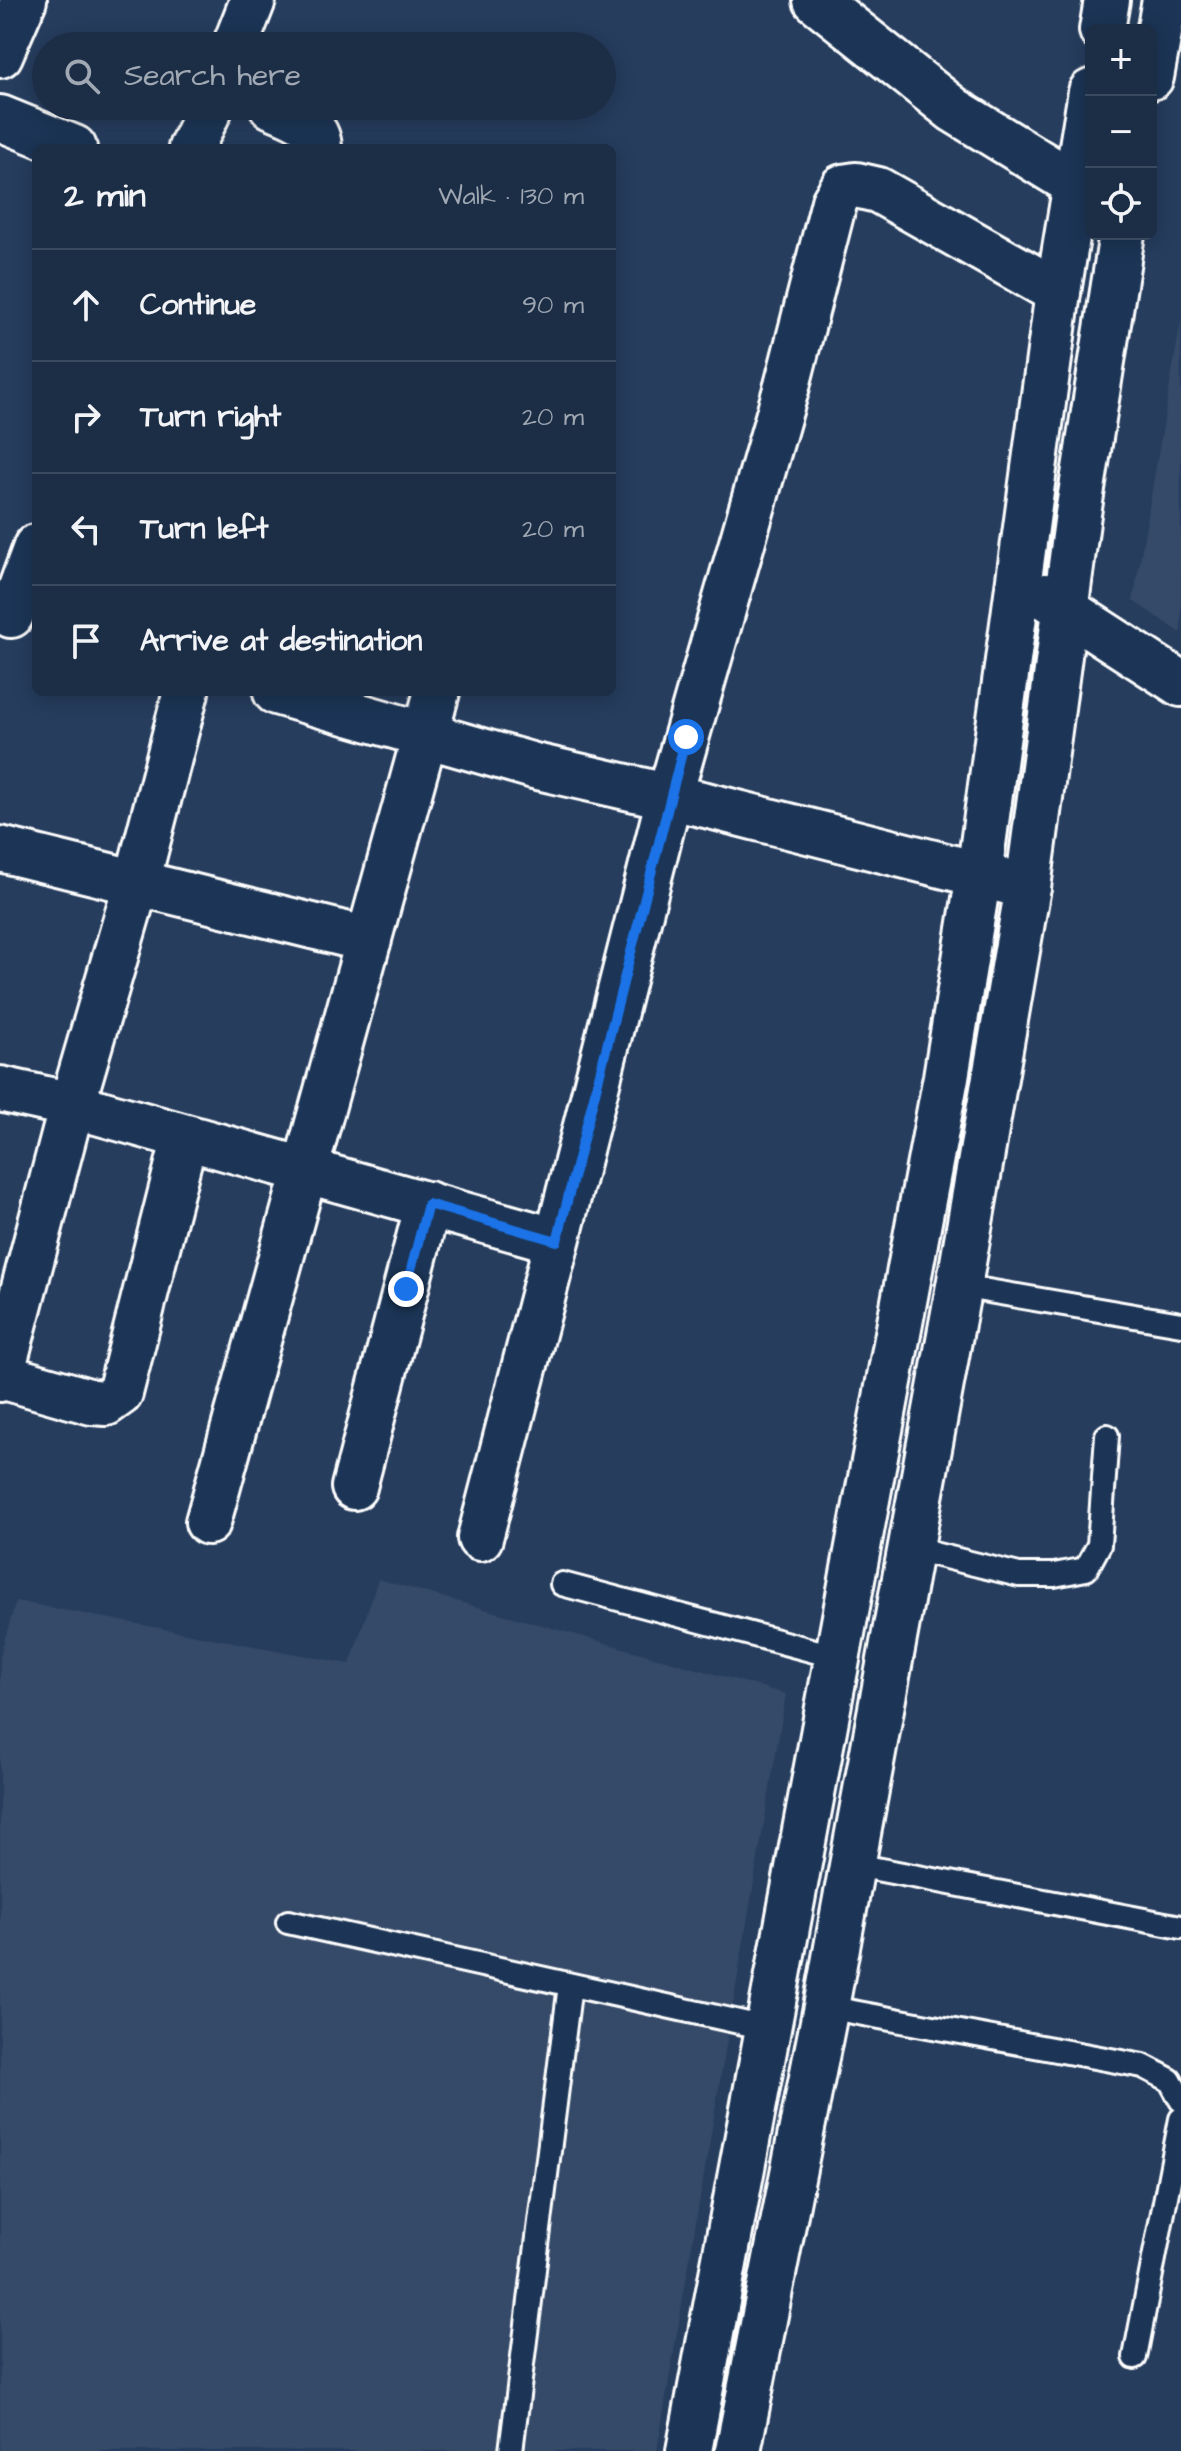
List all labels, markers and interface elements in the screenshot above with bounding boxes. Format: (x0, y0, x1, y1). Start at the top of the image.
map controls (1085, 24, 1157, 240)
button: + (1085, 24, 1157, 96)
search box (32, 32, 616, 120)
icon: search (60, 54, 104, 98)
text: Search here (124, 55, 301, 97)
button: − (1085, 96, 1157, 168)
button: locate (1085, 168, 1157, 240)
text: 2 min (64, 172, 146, 220)
text: Walk · 130 m (438, 178, 584, 214)
icon: ahead (64, 283, 108, 327)
text: Continue (140, 284, 256, 326)
text: 90 m (522, 287, 584, 323)
icon: right (64, 395, 108, 439)
text: Turn right (140, 396, 281, 438)
text: 20 m (522, 399, 584, 435)
icon: left (64, 507, 108, 551)
text: Turn left (140, 508, 268, 550)
text: 20 m (522, 511, 584, 547)
icon: arrive (64, 619, 108, 663)
text: Arrive at destination (140, 620, 422, 662)
route start (668, 719, 704, 755)
route end (388, 1271, 424, 1307)

